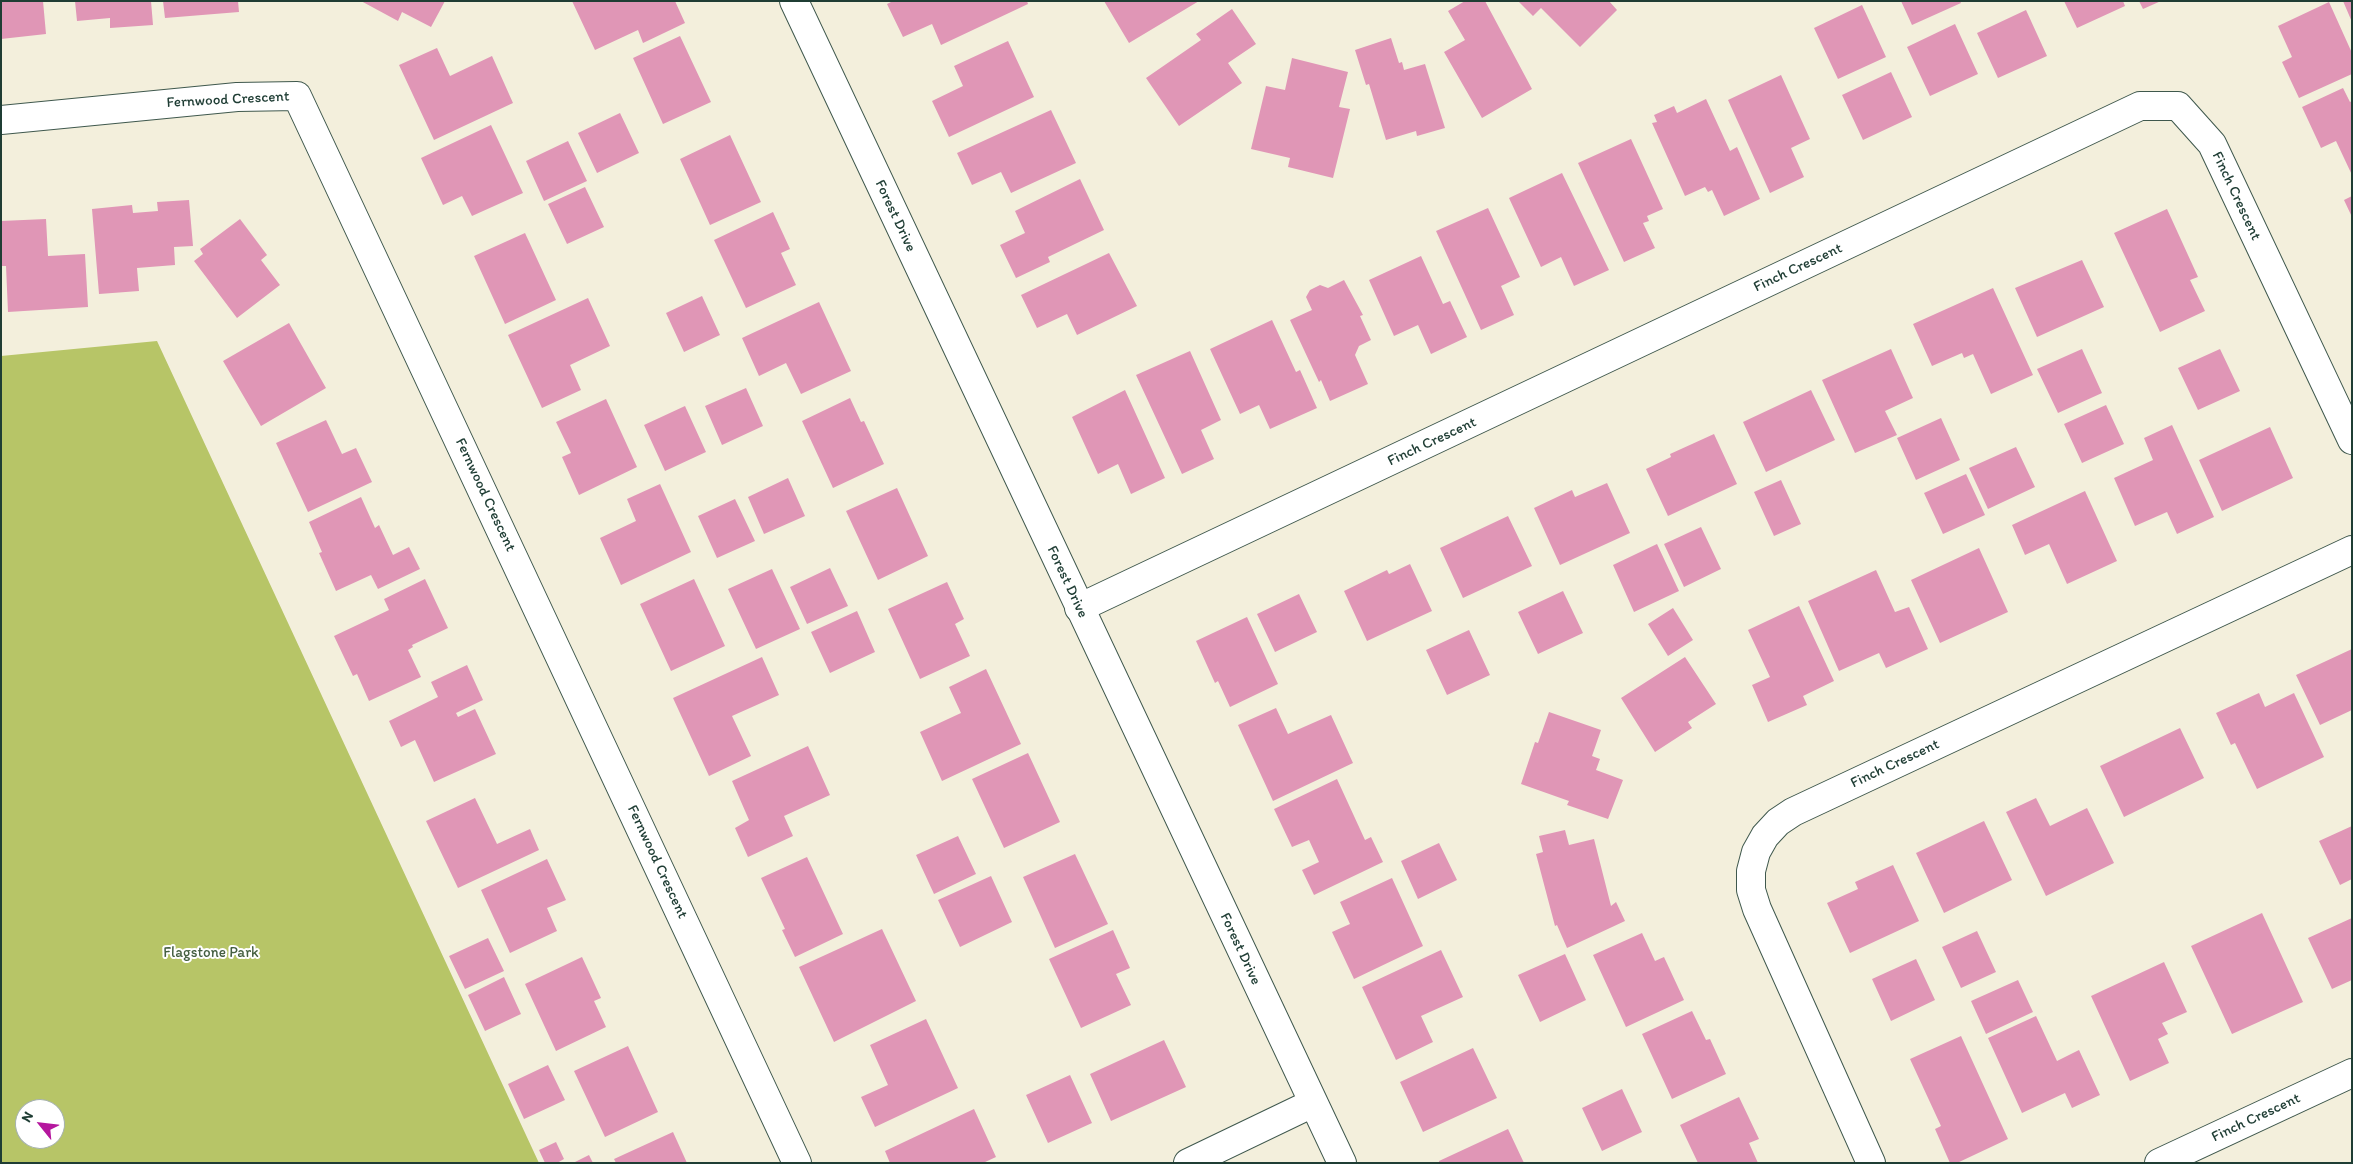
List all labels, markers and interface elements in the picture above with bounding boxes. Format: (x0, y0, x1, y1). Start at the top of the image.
street label: Fernwood Crescent (166, 88, 290, 112)
street label: Finch Crescent (2208, 149, 2264, 243)
street label: Forest Drive (870, 177, 920, 255)
street label: Finch Crescent (1751, 240, 1845, 296)
street label: Finch Crescent (1385, 414, 1479, 470)
street label: Fernwood Crescent (451, 435, 519, 555)
street label: Forest Drive (1042, 543, 1092, 621)
street label: Finch Crescent (1848, 736, 1942, 792)
street label: Fernwood Crescent (623, 802, 691, 922)
street label: Forest Drive (1215, 910, 1265, 988)
park label: Flagstone Park (163, 944, 259, 962)
street label: Finch Crescent (2209, 1090, 2303, 1146)
north arrow (15, 1099, 65, 1149)
text: N (18, 1109, 37, 1125)

